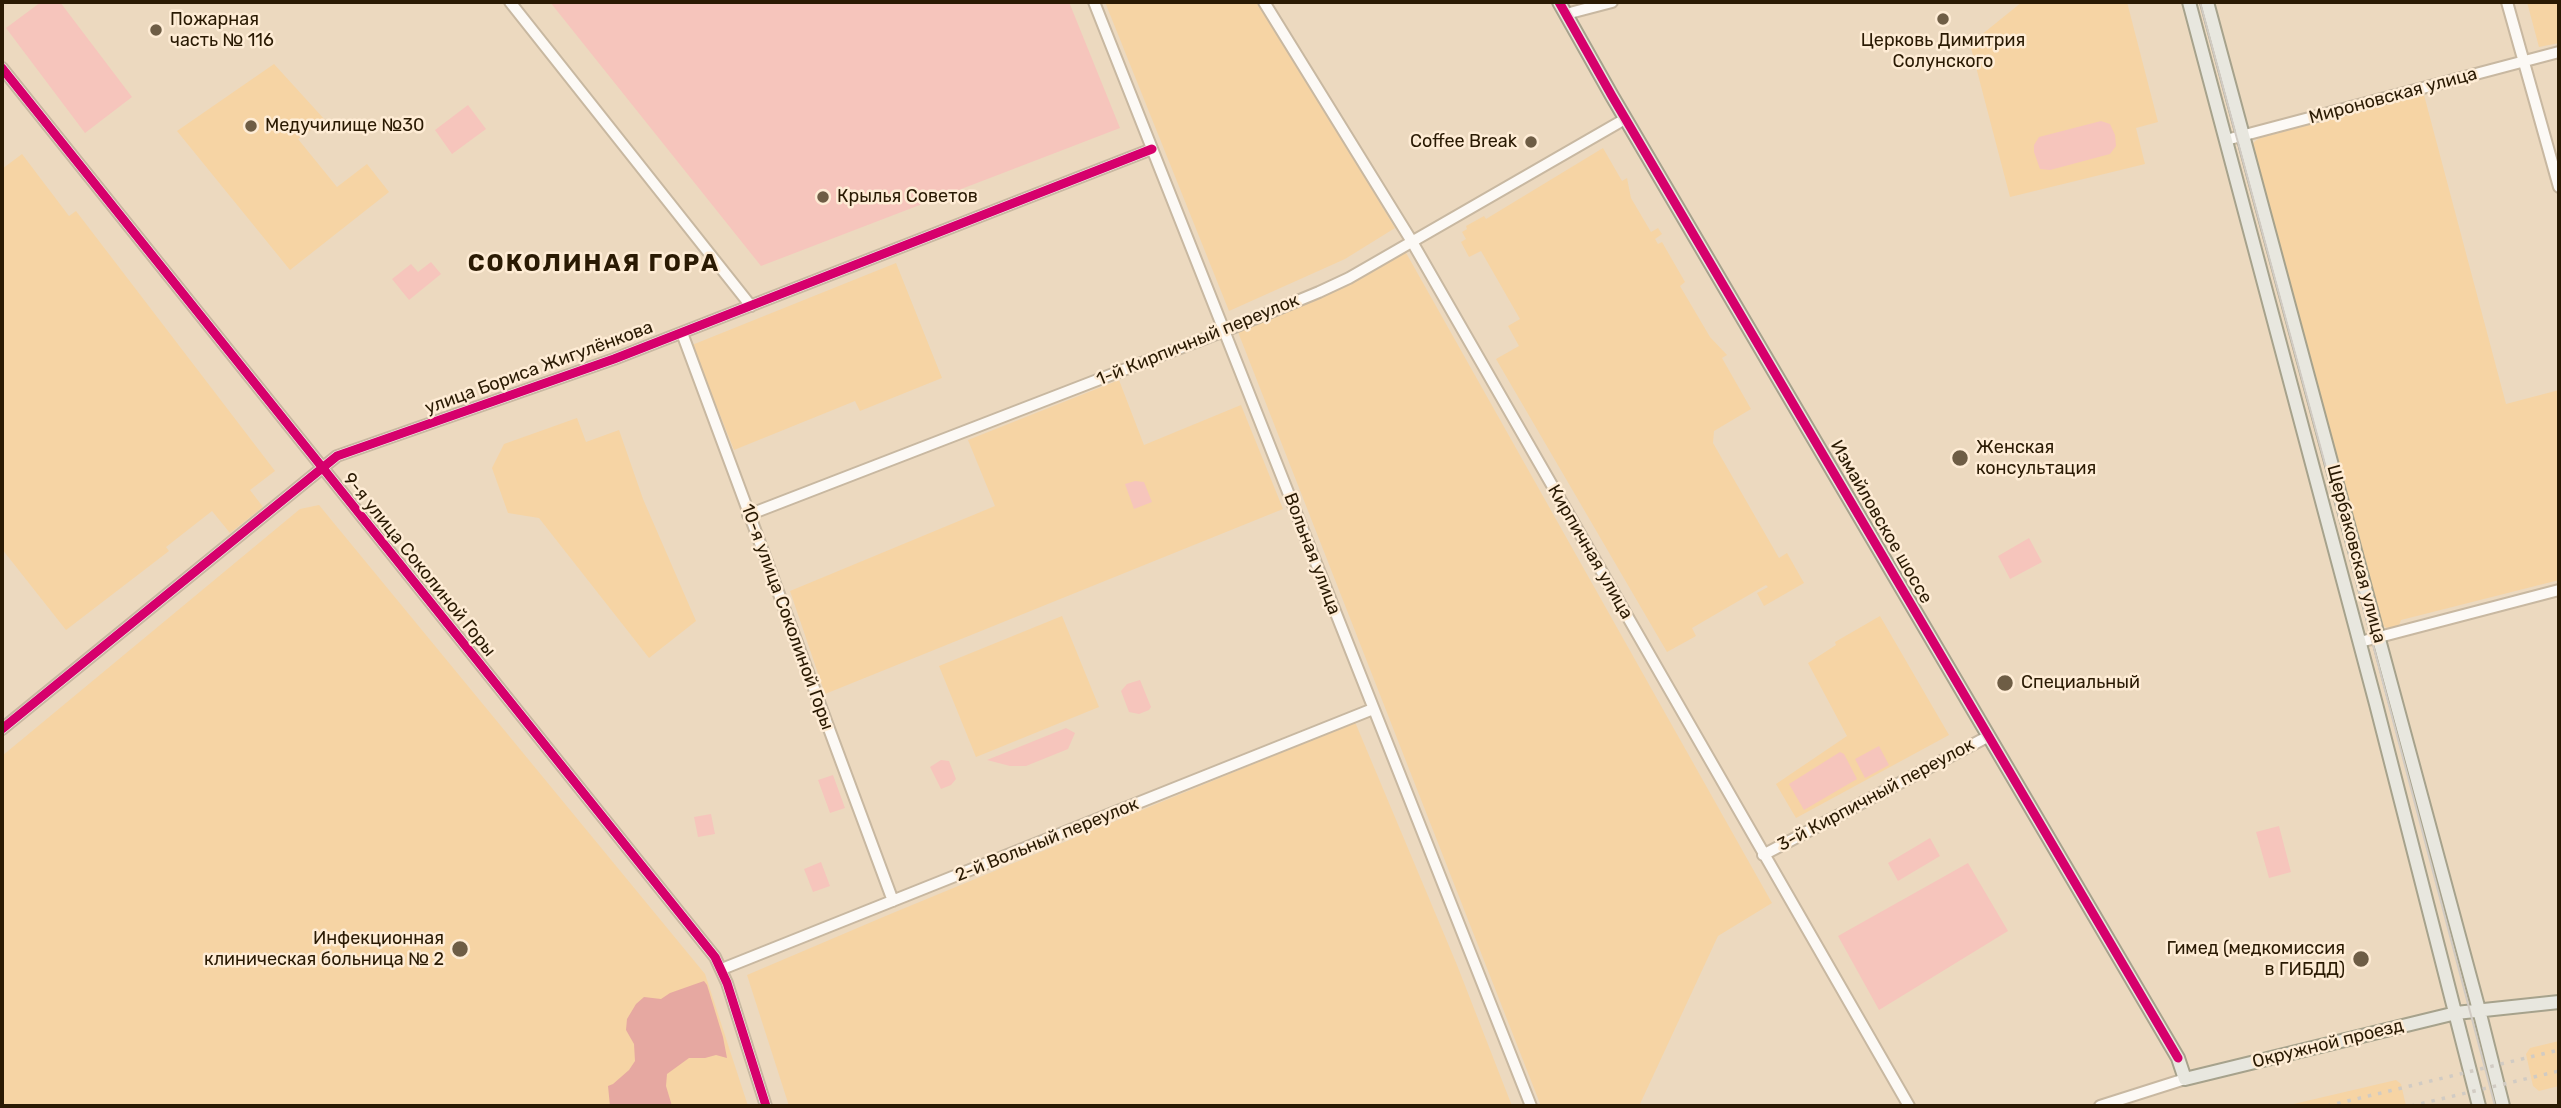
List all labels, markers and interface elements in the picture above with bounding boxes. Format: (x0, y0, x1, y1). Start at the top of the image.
place label: Пожарная часть № 116 (170, 9, 274, 52)
marker: Церковь Димитрия Солунского (1935, 11, 1951, 27)
marker: Пожарная часть № 116 (148, 22, 164, 38)
place label: Церковь Димитрия Солунского (1861, 30, 2025, 72)
street label: Мироновская улица (2307, 63, 2479, 129)
place label: Медучилище №30 (265, 115, 424, 137)
marker: Медучилище №30 (243, 118, 259, 134)
place label: Coffee Break (1410, 131, 1517, 153)
marker: Coffee Break (1523, 134, 1539, 150)
place label: Крылья Советов (837, 186, 978, 208)
marker: Крылья Советов (815, 189, 831, 205)
district label: СОКОЛИНАЯ ГОРА (469, 250, 719, 278)
street label: 1-й Кирпичный переулок (1094, 289, 1302, 391)
street label: улица Бориса Жигулёнкова (422, 317, 656, 419)
street label: Измайловское шоссе (1825, 436, 1937, 608)
place label: Женская консультация (1976, 437, 2096, 480)
marker: Женская консультация (1950, 448, 1970, 468)
street label: Щербаковская улица (2322, 462, 2390, 646)
street label: 9-я улица Соколиной Горы (338, 469, 500, 661)
street label: Кирпичная улица (1543, 481, 1637, 623)
street label: Вольная улица (1279, 490, 1345, 618)
street label: 10-я улица Соколиной Горы (736, 501, 838, 733)
place label: Специальный (2021, 672, 2140, 694)
marker: Специальный (1995, 673, 2015, 693)
street label: 3-й Кирпичный переулок (1774, 734, 1978, 856)
street label: 2-й Вольный переулок (952, 793, 1142, 887)
place label: Инфекционная клиническая больница № 2 (204, 928, 444, 970)
place label: Гимед (медкомиссия в ГИБДД) (2167, 938, 2345, 981)
marker: Инфекционная клиническая больница № 2 (450, 939, 470, 959)
marker: Гимед (медкомиссия в ГИБДД) (2351, 949, 2371, 969)
street label: Окружной проезд (2250, 1015, 2406, 1073)

